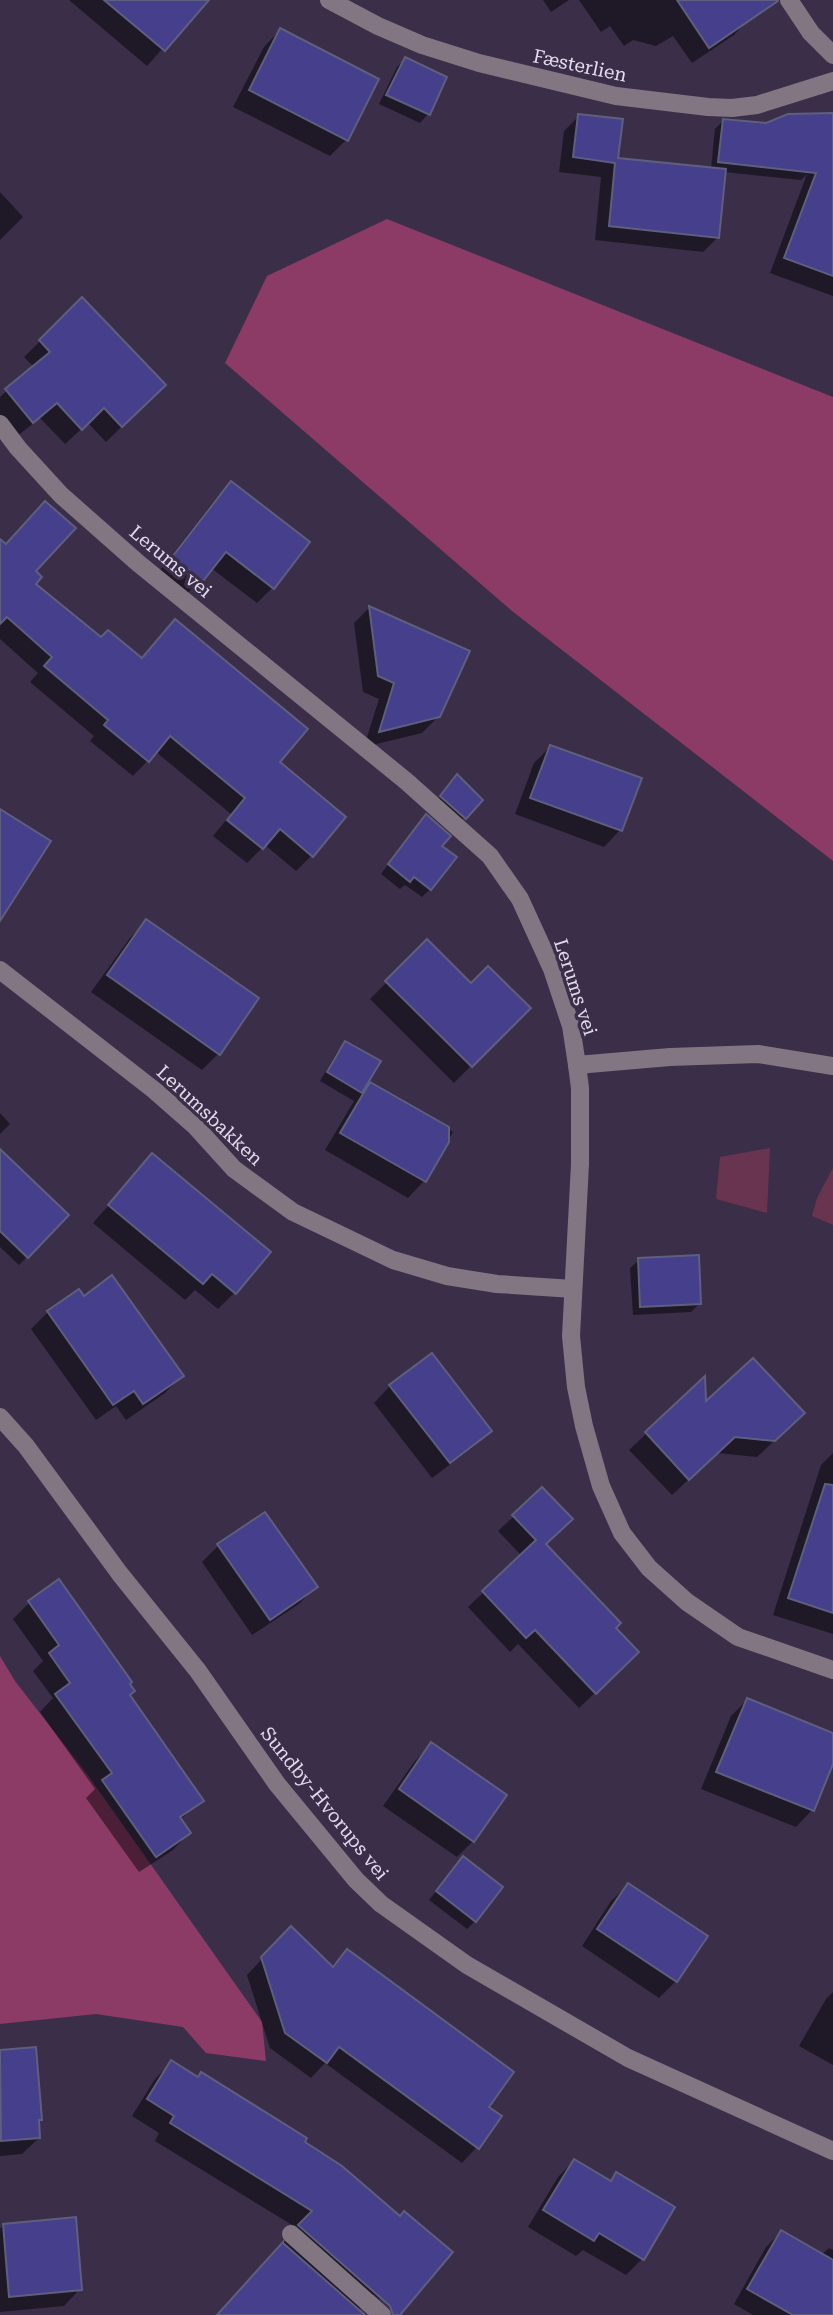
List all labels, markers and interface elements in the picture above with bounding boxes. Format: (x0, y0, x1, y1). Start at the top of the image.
street label: Fæsterlien (531, 44, 629, 87)
street label: Lerums vei (125, 520, 216, 602)
street label: Lerums vei (549, 936, 602, 1038)
street label: Lerumsbakken (152, 1060, 267, 1170)
street label: Sundby-Hvorups vei (256, 1722, 393, 1884)

